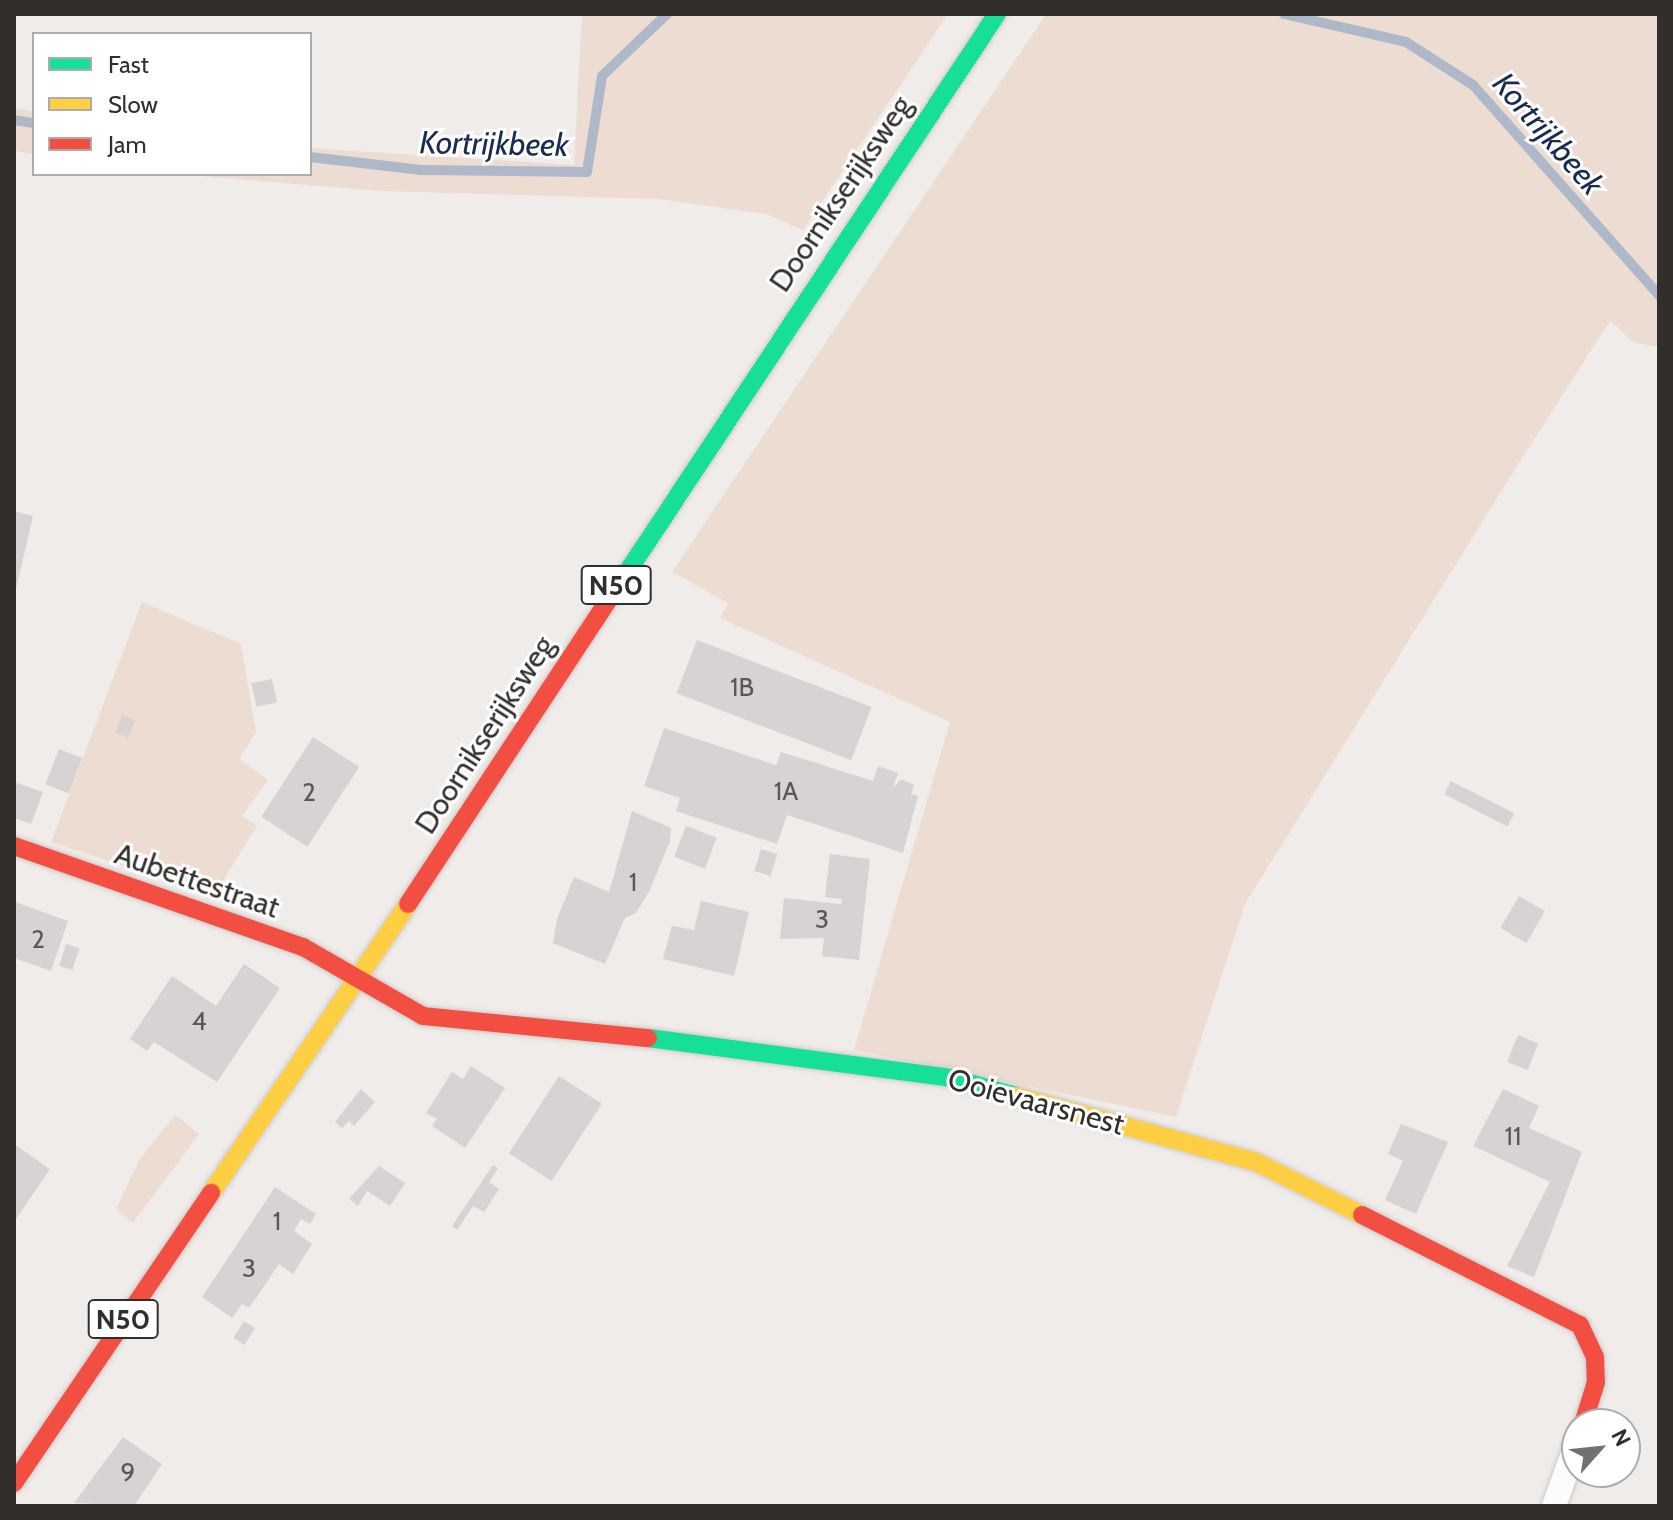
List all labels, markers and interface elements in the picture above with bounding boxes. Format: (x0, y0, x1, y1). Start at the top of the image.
legend (32, 32, 312, 176)
text: Fast (108, 50, 149, 79)
water label: Kortrijkbeek (1485, 65, 1611, 203)
street label: Doornikserijksweg (762, 89, 920, 299)
text: Slow (108, 90, 158, 119)
water label: Kortrijkbeek (419, 123, 569, 165)
text: Jam (108, 130, 146, 159)
road number: N50 (580, 561, 652, 609)
street label: Doornikserijksweg (408, 629, 562, 841)
house number: 1B (730, 672, 754, 704)
house number: 1A (774, 776, 798, 808)
house number: 2 (302, 777, 316, 809)
street label: Aubettestraat (110, 836, 284, 926)
house number: 1 (629, 867, 637, 899)
house number: 3 (815, 904, 829, 936)
house number: 2 (31, 924, 45, 956)
house number: 4 (191, 1006, 207, 1038)
street label: Ooievaarsnest (944, 1061, 1128, 1143)
house number: 11 (1505, 1121, 1521, 1153)
house number: 1 (273, 1206, 281, 1238)
house number: 3 (242, 1253, 256, 1285)
road number: N50 (87, 1295, 159, 1343)
north arrow (1561, 1408, 1641, 1488)
text: N (1605, 1425, 1637, 1451)
house number: 9 (121, 1457, 135, 1489)

